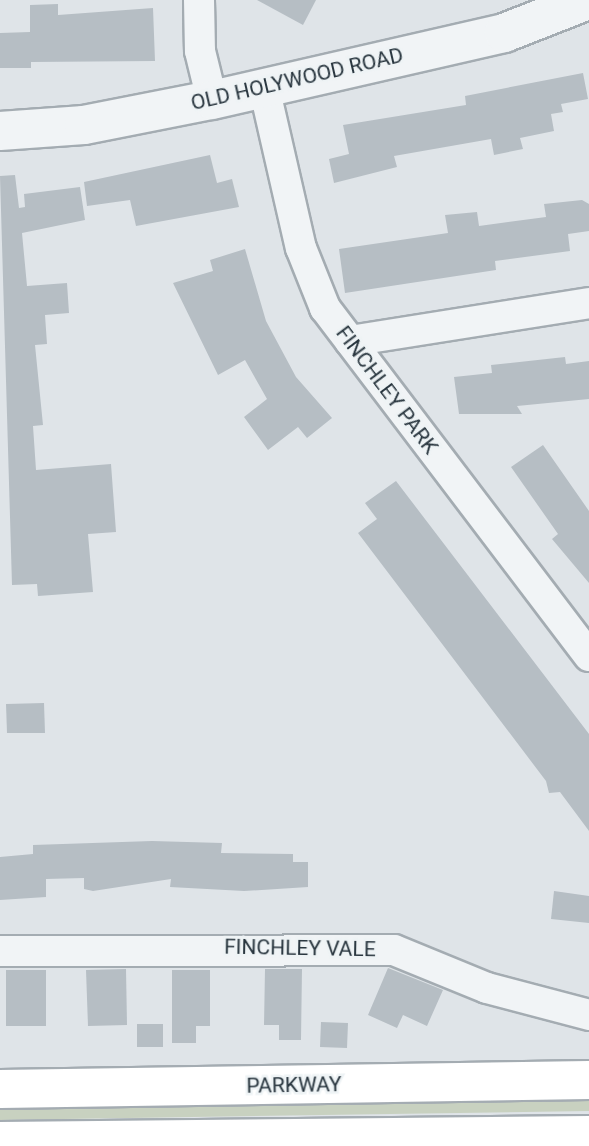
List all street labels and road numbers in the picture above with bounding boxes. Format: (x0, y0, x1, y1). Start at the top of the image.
street label: OLD HOLYWOOD ROAD (188, 42, 406, 116)
street label: FINCHLEY PARK (331, 321, 443, 459)
street label: FINCHLEY VALE (224, 934, 376, 962)
street label: PARKWAY (246, 1072, 342, 1098)

